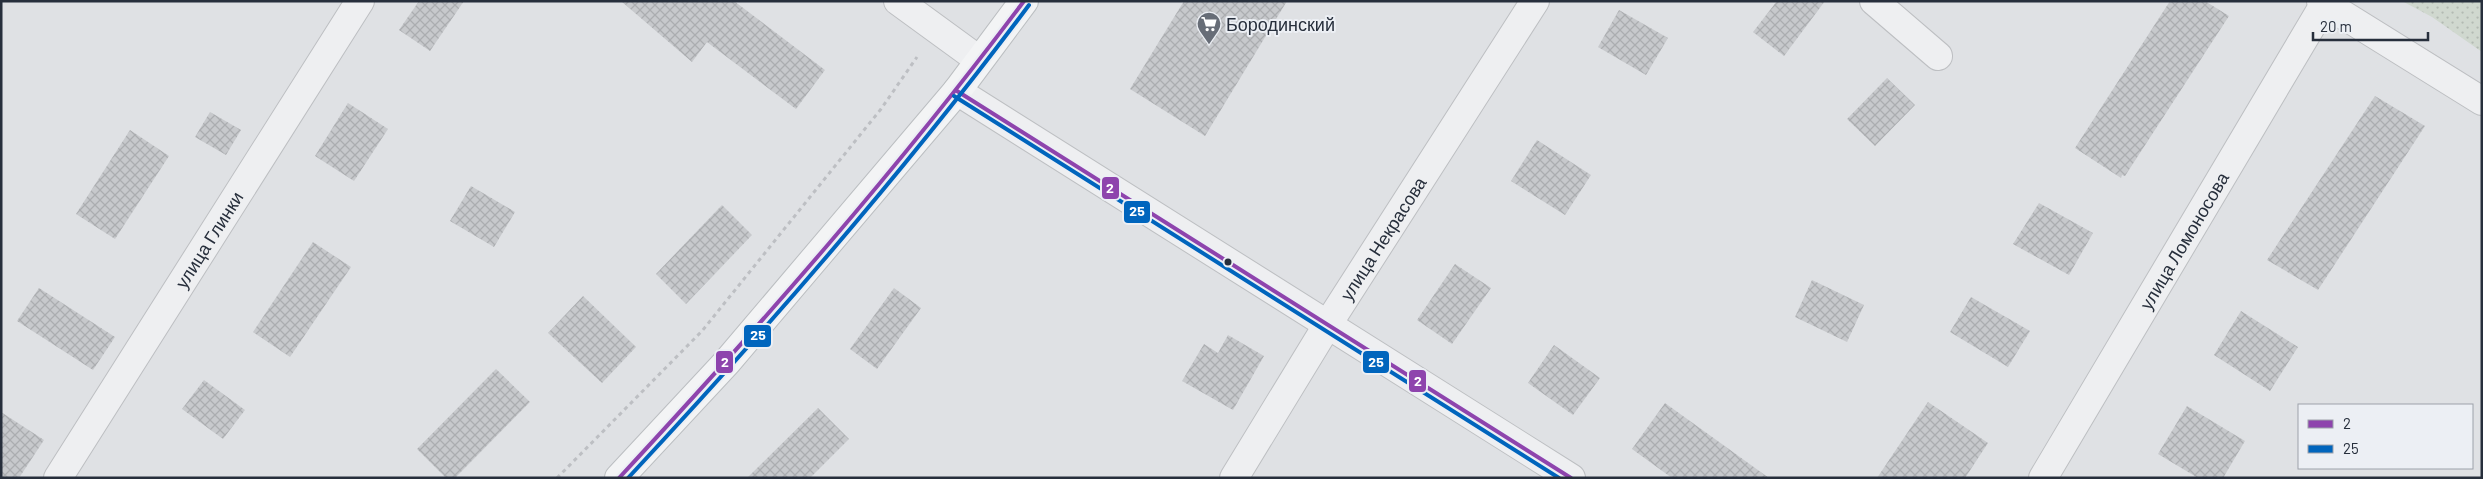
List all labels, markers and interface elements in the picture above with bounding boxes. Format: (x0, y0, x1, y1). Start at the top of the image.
scale bar (2313, 10, 2428, 42)
supermarket icon: Бородинский (1196, 11, 1222, 45)
place label: Бородинский (1226, 13, 1335, 35)
text: 20 m (2320, 17, 2352, 35)
street label: улица Ломоносова (2135, 167, 2234, 313)
street label: улица Некрасова (1335, 172, 1431, 304)
line badge: 2 (1101, 176, 1120, 200)
text: 2 (1106, 179, 1114, 196)
street label: улица Глинки (170, 187, 248, 292)
line badge: 25 (1123, 200, 1151, 224)
text: 25 (1129, 202, 1145, 219)
unlabelled marker (1223, 257, 1233, 267)
line badge: 25 (743, 324, 772, 348)
text: 25 (750, 326, 766, 343)
line badge: 2 (715, 350, 734, 374)
line badge: 25 (1362, 350, 1390, 374)
text: 2 (721, 353, 729, 370)
text: 25 (1368, 353, 1384, 370)
line badge: 2 (1408, 369, 1427, 393)
text: 2 (1414, 372, 1422, 389)
legend (2298, 404, 2473, 469)
text: 2 (2343, 414, 2351, 432)
text: 25 (2343, 439, 2359, 457)

